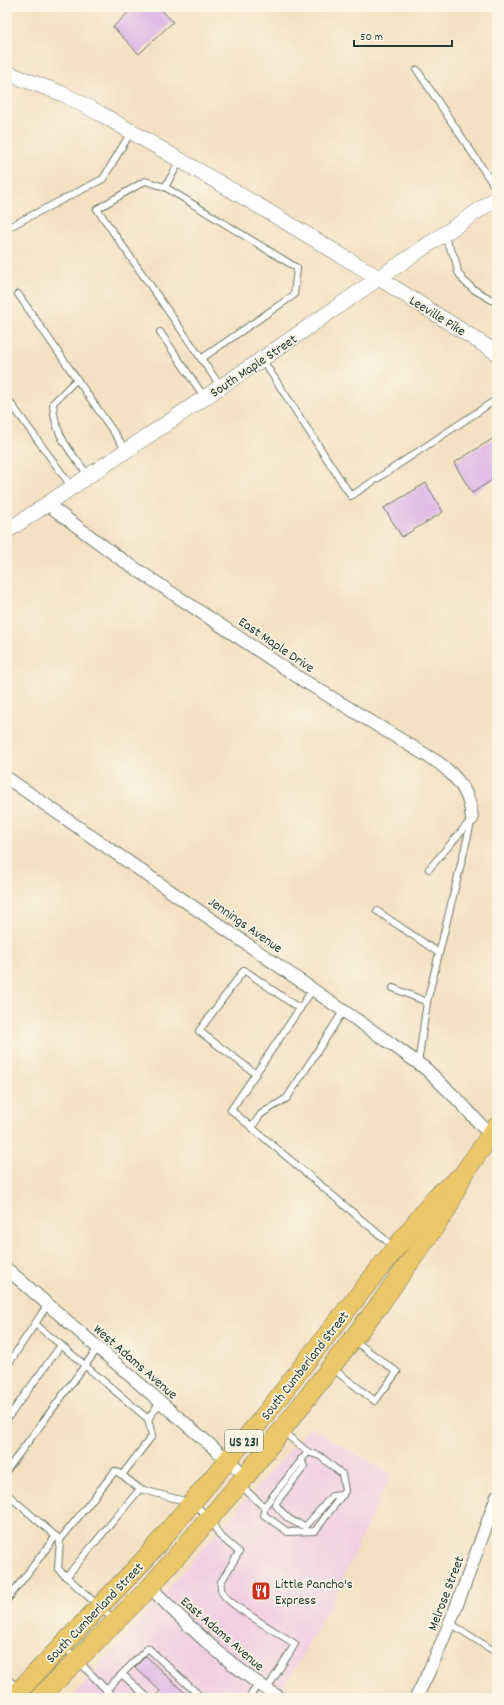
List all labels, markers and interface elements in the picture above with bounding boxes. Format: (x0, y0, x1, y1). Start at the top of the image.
scale bar (354, 22, 452, 48)
text: 50 m (360, 29, 383, 46)
street label: Leeville Pike (405, 291, 469, 342)
street label: South Maple Street (207, 330, 302, 403)
street label: East Maple Drive (234, 613, 318, 679)
street label: Jennings Avenue (204, 893, 286, 959)
street label: South Cumberland Street (257, 1308, 355, 1425)
street label: West Adams Avenue (88, 1320, 181, 1405)
road number: US 231 (225, 1430, 263, 1452)
street label: Melrose Street (423, 1554, 470, 1634)
street label: South Cumberland Street (42, 1558, 149, 1668)
place label: Little Pancho's Express (275, 1575, 353, 1611)
restaurant icon: Little Pancho's Express (250, 1580, 272, 1602)
street label: East Adams Avenue (176, 1593, 268, 1676)

